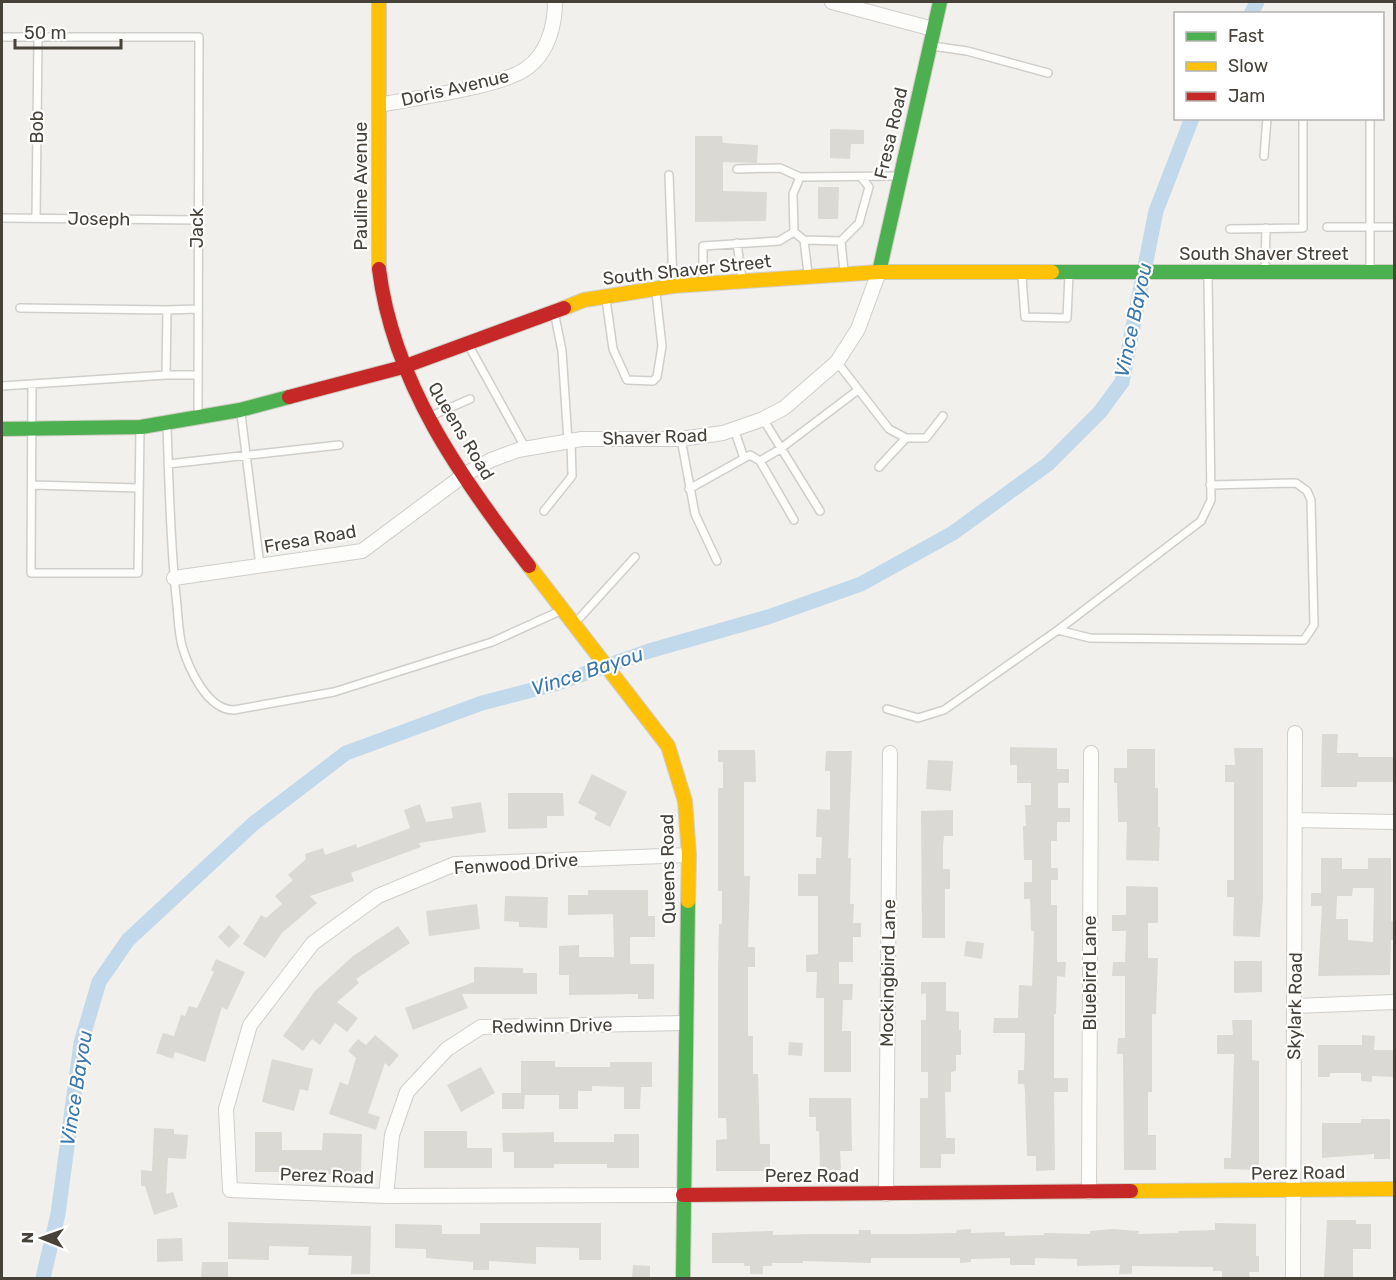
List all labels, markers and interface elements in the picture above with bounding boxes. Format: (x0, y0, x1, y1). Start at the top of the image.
scale bar (15, 12, 122, 50)
legend (1174, 12, 1384, 120)
text: 50 m (24, 22, 67, 44)
text: Fast (1228, 25, 1264, 47)
text: Slow (1228, 55, 1268, 77)
street label: Doris Avenue (399, 65, 511, 111)
street label: Fresa Road (870, 85, 912, 181)
text: Jam (1228, 85, 1265, 107)
street label: Bob (26, 110, 48, 144)
street label: Pauline Avenue (350, 122, 372, 250)
street label: Joseph (67, 207, 131, 231)
street label: Jack (186, 207, 208, 248)
street label: South Shaver Street (1179, 243, 1349, 265)
street label: South Shaver Street (602, 250, 772, 290)
water label: Vince Bayou (1109, 260, 1157, 380)
street label: Queens Road (423, 378, 499, 484)
street label: Shaver Road (602, 424, 708, 450)
street label: Fresa Road (262, 520, 358, 558)
water label: Vince Bayou (528, 642, 646, 700)
street label: Queens Road (656, 814, 680, 924)
street label: Fenwood Drive (453, 849, 579, 879)
street label: Mockingbird Lane (876, 899, 900, 1047)
street label: Bluebird Lane (1079, 915, 1101, 1031)
street label: Skylark Road (1283, 952, 1307, 1060)
street label: Redwinn Drive (491, 1014, 613, 1038)
water label: Vince Bayou (55, 1029, 97, 1147)
street label: Perez Road (1251, 1161, 1345, 1185)
street label: Perez Road (279, 1163, 375, 1189)
street label: Perez Road (765, 1165, 859, 1187)
north arrow (12, 1208, 72, 1268)
text: N (18, 1232, 37, 1244)

